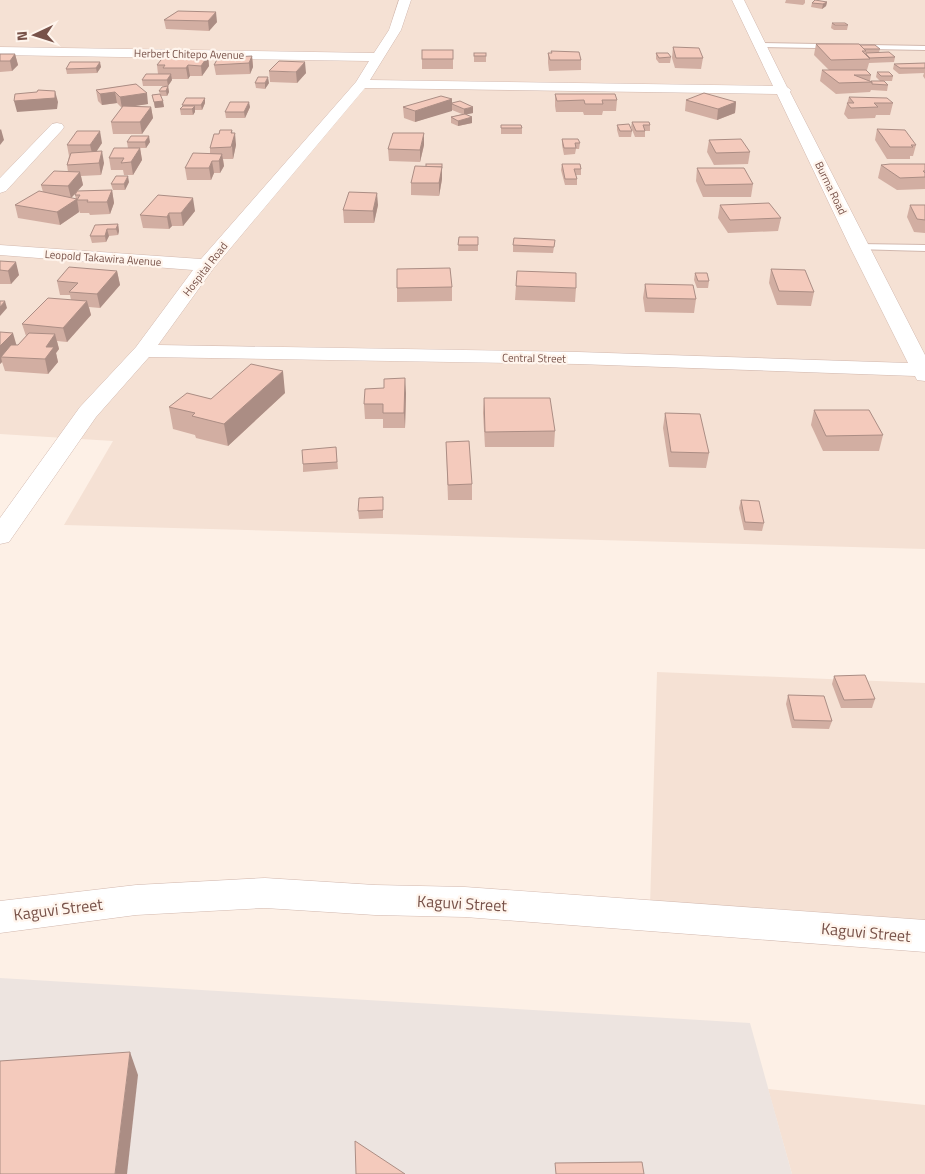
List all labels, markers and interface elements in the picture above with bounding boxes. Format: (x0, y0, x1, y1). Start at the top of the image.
north arrow (10, 10, 60, 60)
text: N (11, 30, 32, 42)
street label: Herbert Chitepo Avenue (134, 45, 245, 63)
street label: Burma Road (811, 159, 851, 217)
street label: Hospital Road (179, 238, 231, 299)
street label: Leopold Takawira Avenue (44, 246, 162, 270)
street label: Central Street (502, 349, 566, 367)
street label: Kaguvi Street (417, 889, 508, 917)
street label: Kaguvi Street (12, 892, 104, 926)
street label: Kaguvi Street (820, 916, 912, 948)

